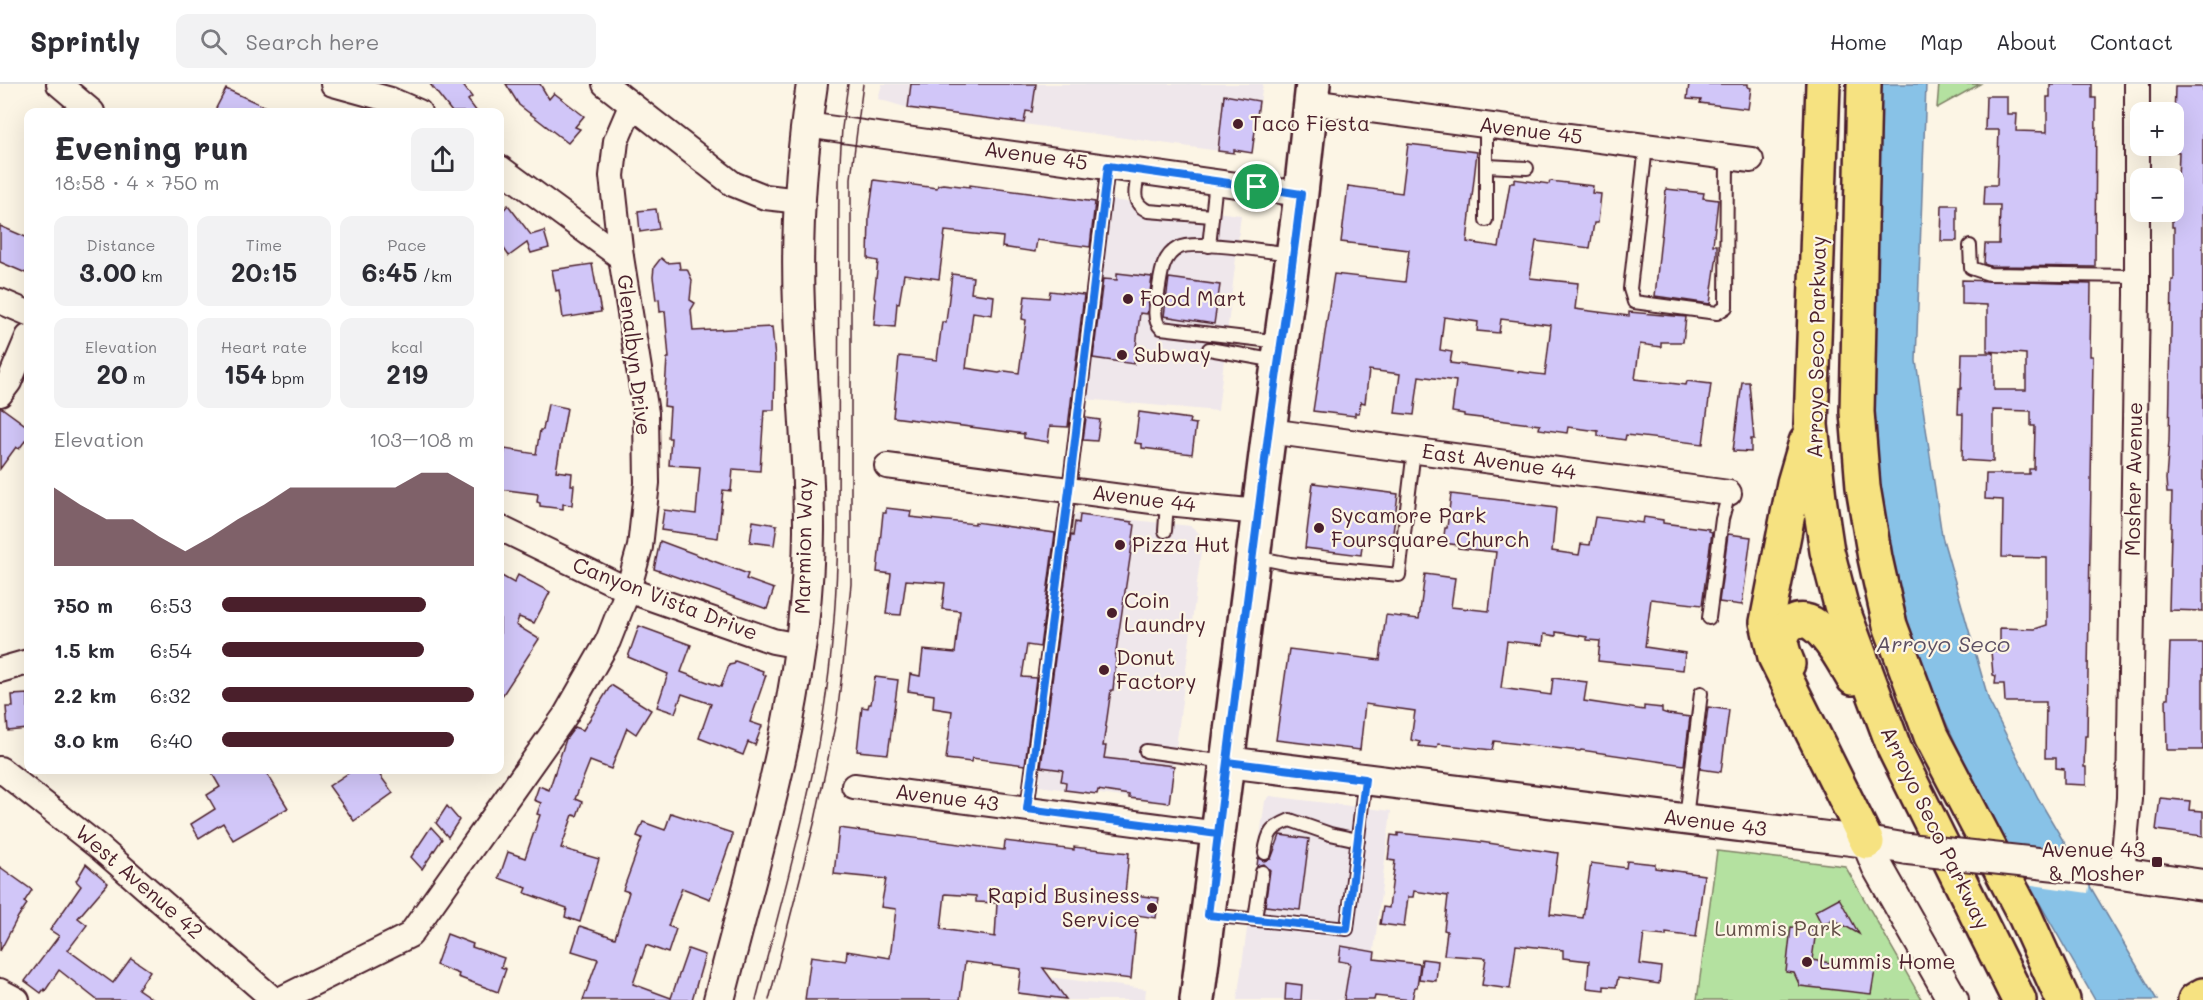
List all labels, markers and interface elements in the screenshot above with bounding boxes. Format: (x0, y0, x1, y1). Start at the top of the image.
search box (176, 14, 596, 68)
text: Sprintly (30, 23, 140, 59)
icon: search (197, 25, 230, 58)
text: Search here (245, 27, 379, 56)
text: Home (1830, 28, 1887, 55)
text: Map (1920, 28, 1963, 55)
text: About (1996, 28, 2057, 55)
text: Contact (2090, 28, 2173, 55)
map controls (2130, 102, 2184, 222)
button: + (2130, 102, 2184, 156)
place label: Taco Fiesta (1250, 109, 1370, 136)
street label: Avenue 45 (1478, 110, 1584, 149)
marker: Taco Fiesta (1231, 117, 1245, 131)
text: Evening run (54, 125, 248, 168)
button: share (411, 128, 474, 191)
street label: Avenue 45 (983, 134, 1090, 175)
pin (1231, 161, 1282, 212)
button: − (2130, 168, 2184, 222)
text: 18:58 · 4 × 750 m (54, 169, 219, 195)
icon: arrive (1240, 170, 1273, 203)
text: Distance (87, 234, 155, 255)
text: Time (246, 234, 282, 255)
text: Pace (387, 234, 427, 255)
street label: Arroyo Seco Parkway (1800, 236, 1831, 458)
text: 3.00 (79, 255, 136, 289)
text: 20:15 (231, 255, 297, 289)
text: 6:45 (362, 255, 417, 289)
text: km (136, 265, 163, 286)
text: /km (417, 265, 452, 286)
street label: Glenalbyn Drive (612, 273, 659, 437)
place label: Food Mart (1140, 284, 1246, 311)
marker: Food Mart (1121, 292, 1135, 306)
text: Elevation (85, 336, 157, 357)
text: Heart rate (221, 336, 307, 357)
text: kcal (391, 336, 423, 357)
place label: Subway (1134, 340, 1211, 367)
marker: Subway (1115, 348, 1129, 362)
text: 20 (96, 357, 128, 391)
text: 154 (223, 357, 267, 391)
text: 219 (386, 357, 428, 391)
text: m (128, 367, 146, 388)
text: bpm (267, 367, 305, 388)
street label: Mosher Avenue (2118, 402, 2147, 556)
text: Elevation (54, 426, 144, 452)
text: 103–108 m (369, 426, 474, 452)
street label: East Avenue 44 (1420, 436, 1579, 485)
street label: Marmion Way (788, 477, 817, 615)
street label: Avenue 44 (1091, 478, 1198, 517)
place label: Sycamore Park Foursquare Church (1331, 501, 1529, 552)
marker: Sycamore Park Foursquare Church (1312, 521, 1326, 535)
place label: Pizza Hut (1132, 530, 1230, 557)
marker: Pizza Hut (1113, 538, 1127, 552)
street label: Canyon Vista Drive (569, 550, 762, 645)
place label: Coin Laundry (1124, 586, 1206, 637)
text: 750 m (54, 592, 113, 618)
text: 6:53 (150, 592, 192, 618)
marker: Coin Laundry (1105, 606, 1119, 620)
water label: Arroyo Seco (1876, 629, 2010, 658)
text: 1.5 km (54, 637, 115, 663)
text: 6:54 (150, 637, 192, 663)
place label: Donut Factory (1116, 643, 1196, 694)
marker: Donut Factory (1097, 663, 1111, 677)
text: 2.2 km (54, 682, 116, 708)
text: 6:32 (150, 682, 191, 708)
street label: Arroyo Seco Parkway (1875, 721, 1997, 933)
text: 3.0 km (54, 727, 119, 753)
text: 6:40 (150, 727, 192, 753)
street label: Avenue 43 (894, 777, 1000, 816)
street label: Avenue 43 (1662, 802, 1768, 841)
street label: West Avenue 42 (70, 818, 210, 944)
place label: Avenue 43 & Mosher (2041, 835, 2145, 886)
marker: Avenue 43 & Mosher (2150, 855, 2164, 869)
place label: Rapid Business Service (988, 881, 1140, 932)
marker: Rapid Business Service (1145, 901, 1159, 915)
park label: Lummis Park (1715, 914, 1841, 941)
place label: Lummis Home (1819, 947, 1956, 974)
marker: Lummis Home (1800, 955, 1814, 969)

